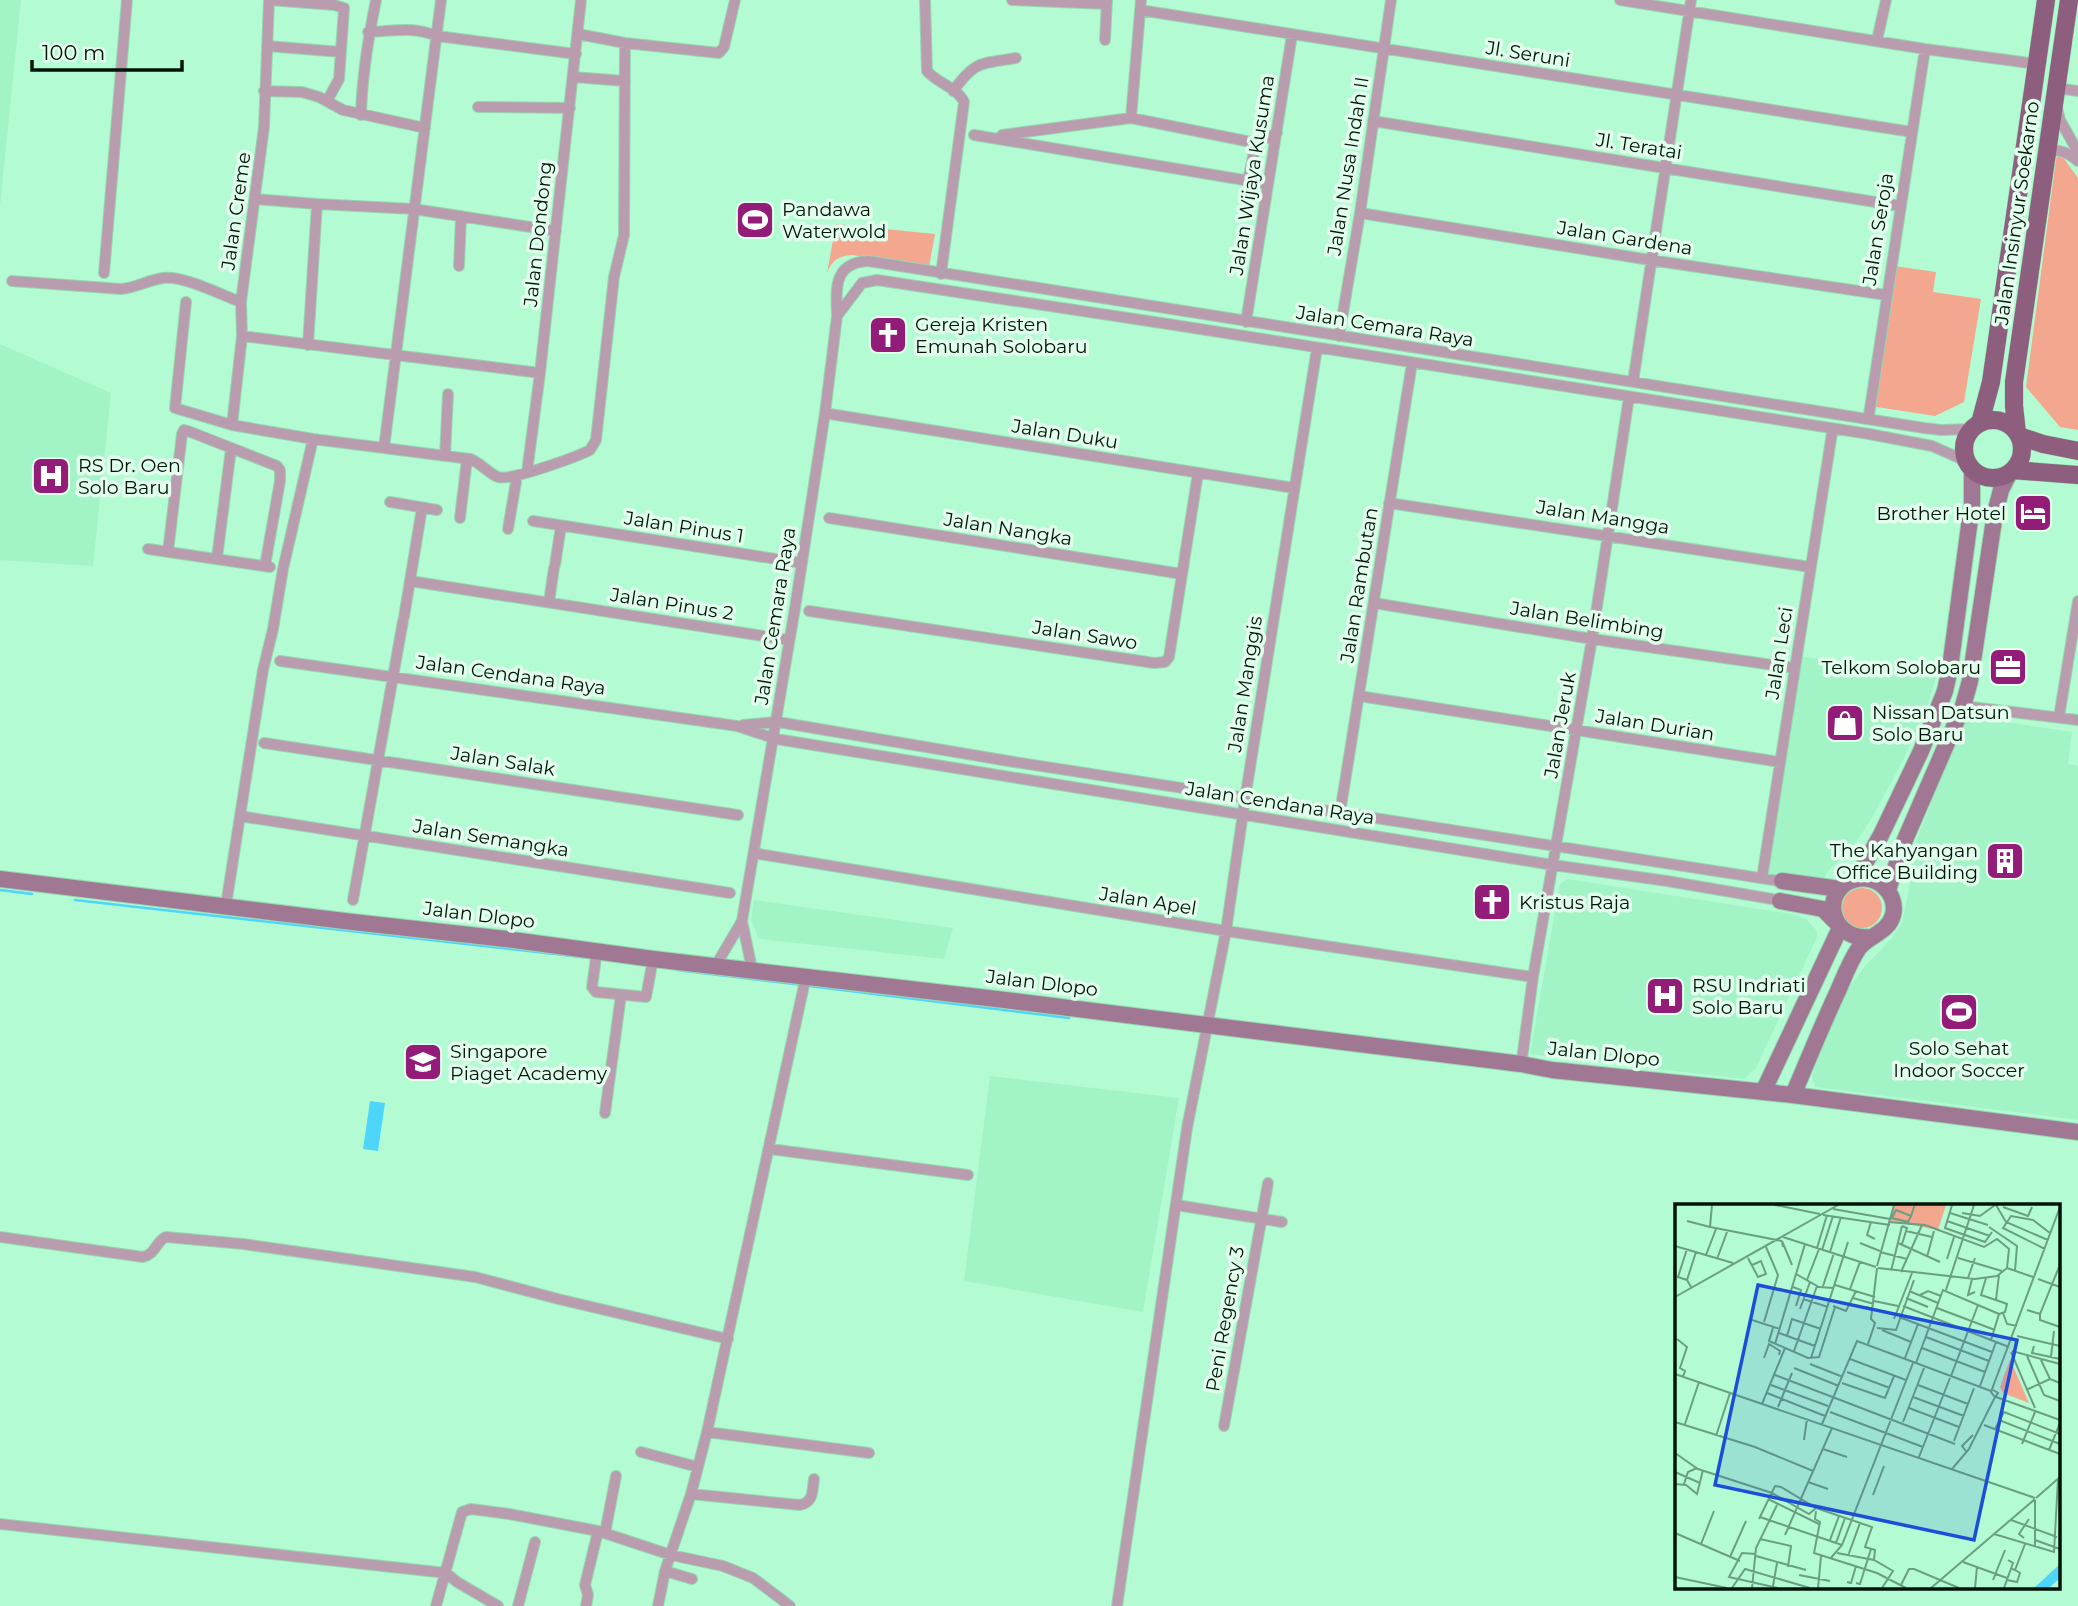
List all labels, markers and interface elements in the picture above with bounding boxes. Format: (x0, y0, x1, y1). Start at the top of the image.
scale bar (32, 28, 182, 72)
street label: Jl. Seruni (1483, 36, 1572, 72)
text: 100 m (42, 40, 105, 65)
street label: Jalan Wijaya Kusuma (1225, 73, 1279, 278)
street label: Jalan Nusa Indah II (1322, 75, 1373, 258)
street label: Jalan Insinyur Soekarno (1990, 100, 2044, 327)
street label: Jl. Teratai (1593, 128, 1684, 164)
street label: Jalan Creme (216, 151, 256, 272)
street label: Jalan Dondong (519, 160, 557, 309)
street label: Jalan Seroja (1858, 171, 1898, 288)
place label: Pandawa Waterwold (782, 198, 886, 243)
sports icon: Pandawa Waterwold (734, 199, 776, 241)
street label: Jalan Gardena (1555, 216, 1694, 260)
street label: Jalan Cemara Raya (1294, 300, 1475, 351)
place label: Gereja Kristen Emunah Solobaru (915, 313, 1088, 358)
church icon: Gereja Kristen Emunah Solobaru (867, 314, 909, 356)
street label: Jalan Duku (1009, 414, 1120, 454)
place label: RS Dr. Oen Solo Baru (78, 454, 181, 499)
hospital icon: RS Dr. Oen Solo Baru (30, 455, 72, 497)
hotel icon: Brother Hotel (2012, 492, 2054, 534)
street label: Jalan Mangga (1534, 495, 1671, 539)
place label: Brother Hotel (1876, 502, 2006, 525)
street label: Jalan Pinus 1 (622, 506, 745, 548)
street label: Jalan Rambutan (1335, 506, 1383, 665)
street label: Jalan Nangka (941, 507, 1074, 551)
street label: Jalan Cemara Raya (749, 526, 800, 707)
street label: Jalan Pinus 2 (608, 583, 735, 625)
street label: Jalan Belimbing (1508, 596, 1665, 643)
street label: Jalan Leci (1760, 605, 1798, 702)
street label: Jalan Manggis (1223, 614, 1267, 755)
street label: Jalan Sawo (1030, 615, 1139, 655)
office icon: Telkom Solobaru (1987, 646, 2029, 688)
street label: Jalan Cendana Raya (414, 650, 607, 700)
place label: Telkom Solobaru (1822, 656, 1981, 679)
street label: Jalan Jeruk (1539, 669, 1581, 781)
place label: Nissan Datsun Solo Baru (1872, 701, 2010, 746)
shop icon: Nissan Datsun Solo Baru (1824, 702, 1866, 744)
street label: Jalan Durian (1593, 704, 1716, 746)
street label: Jalan Salak (448, 741, 558, 781)
street label: Jalan Cendana Raya (1183, 777, 1376, 829)
street label: Jalan Semangka (410, 814, 571, 862)
place label: The Kahyangan Office Building (1830, 839, 1978, 884)
building icon: The Kahyangan Office Building (1984, 840, 2026, 882)
church icon: Kristus Raja (1471, 881, 1513, 923)
street label: Jalan Apel (1097, 882, 1198, 920)
place label: Kristus Raja (1519, 891, 1630, 914)
street label: Jalan Dlopo (421, 897, 536, 933)
street label: Jalan Dlopo (984, 965, 1099, 1001)
place label: RSU Indriati Solo Baru (1692, 974, 1806, 1019)
hospital icon: RSU Indriati Solo Baru (1644, 975, 1686, 1017)
sports icon: Solo Sehat Indoor Soccer (1938, 991, 1980, 1033)
street label: Jalan Dlopo (1546, 1037, 1661, 1071)
place label: Solo Sehat Indoor Soccer (1893, 1037, 2025, 1082)
place label: Singapore Piaget Academy (450, 1040, 608, 1085)
school or university icon: Singapore Piaget Academy (402, 1041, 444, 1083)
inset map (1675, 1204, 2060, 1588)
street label: Peni Regency 3 (1201, 1245, 1249, 1393)

